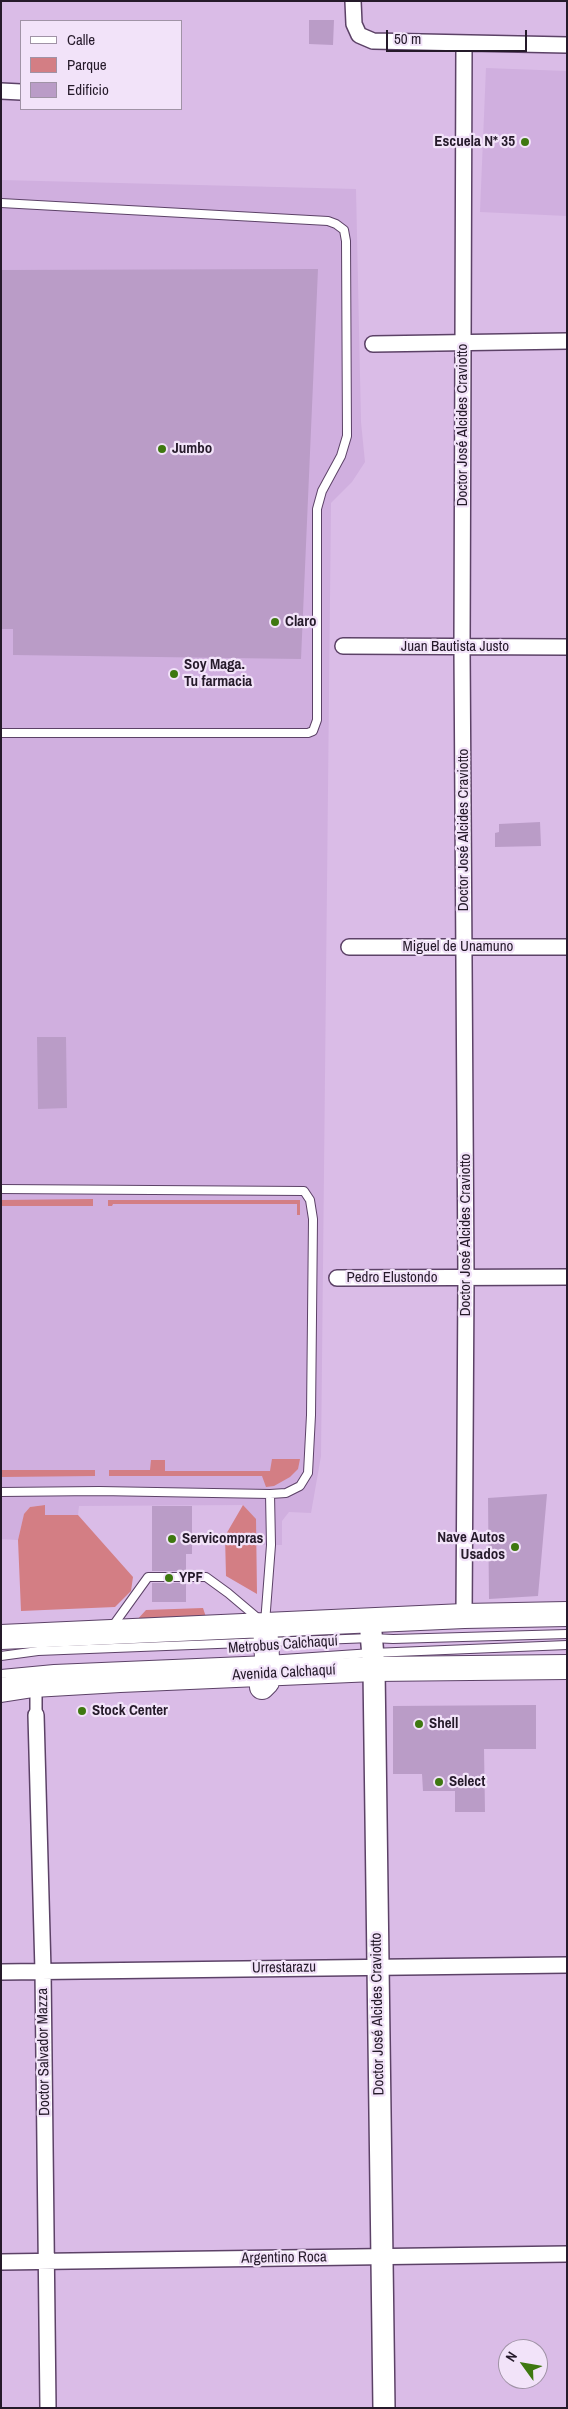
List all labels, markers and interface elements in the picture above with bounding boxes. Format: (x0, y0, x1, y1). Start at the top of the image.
legend (20, 20, 182, 110)
scale bar (388, 20, 529, 52)
text: 50 m (394, 28, 421, 49)
text: Calle (67, 29, 95, 50)
text: Parque (67, 54, 107, 75)
text: Edificio (67, 79, 109, 100)
place label: Escuela N* 35 (434, 133, 515, 151)
marker: Escuela N* 35 (519, 136, 531, 148)
street label: Doctor José Alcides Craviotto (454, 344, 472, 506)
place label: Jumbo (172, 440, 212, 458)
marker: Jumbo (156, 443, 168, 455)
place label: Claro (285, 613, 316, 631)
marker: Claro (269, 616, 281, 628)
street label: Juan Bautista Justo (401, 638, 509, 656)
place label: Soy Maga. Tu farmacia (184, 656, 252, 691)
marker: Soy Maga. Tu farmacia (168, 668, 180, 680)
street label: Doctor José Alcides Craviotto (455, 749, 473, 911)
street label: Miguel de Unamuno (403, 938, 513, 956)
street label: Doctor José Alcides Craviotto (457, 1154, 475, 1316)
street label: Pedro Elustondo (347, 1269, 437, 1287)
place label: Nave Autos Usados (437, 1529, 505, 1564)
place label: Servicompras (182, 1530, 263, 1548)
marker: Servicompras (166, 1533, 178, 1545)
marker: Nave Autos Usados (509, 1541, 521, 1553)
place label: YPF (179, 1569, 203, 1587)
marker: YPF (163, 1572, 175, 1584)
street label: Metrobus Calchaquí (227, 1632, 339, 1658)
street label: Avenida Calchaquí (232, 1661, 336, 1685)
place label: Stock Center (92, 1702, 168, 1720)
marker: Stock Center (76, 1705, 88, 1717)
place label: Shell (429, 1715, 458, 1733)
marker: Shell (413, 1718, 425, 1730)
place label: Select (449, 1773, 485, 1791)
marker: Select (433, 1776, 445, 1788)
street label: Doctor José Alcides Craviotto (368, 1933, 388, 2095)
street label: Urrestarazu (252, 1958, 316, 1978)
street label: Doctor Salvador Mazza (34, 1988, 54, 2116)
street label: Argentino Roca (241, 2248, 327, 2268)
north arrow (498, 2339, 548, 2389)
text: N (501, 2348, 521, 2365)

